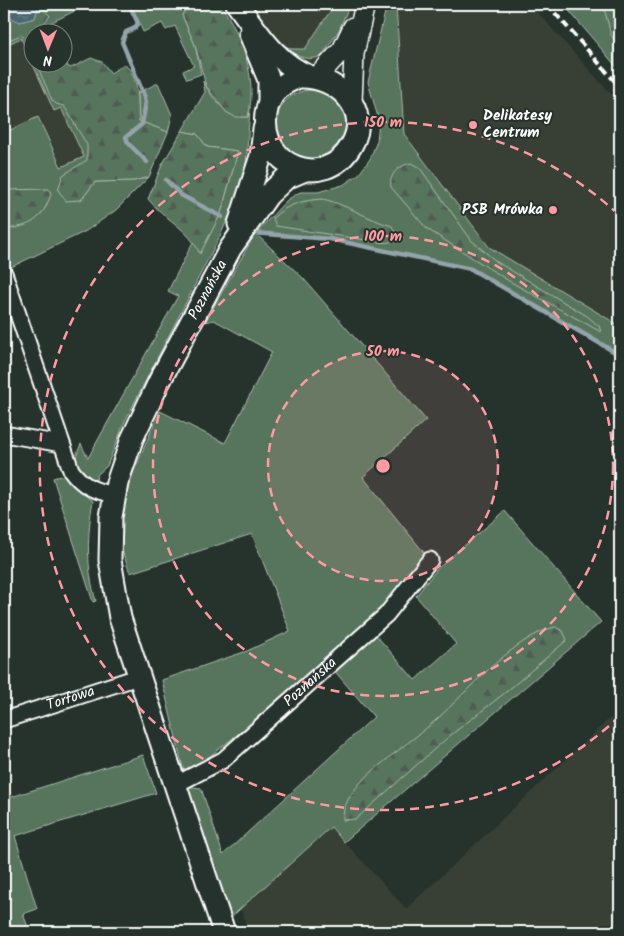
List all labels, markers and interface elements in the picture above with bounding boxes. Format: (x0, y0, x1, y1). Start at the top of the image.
north arrow (22, 22, 72, 72)
text: N (43, 49, 52, 71)
place label: Delikatesy Centrum (483, 104, 552, 145)
text: 150 m (364, 111, 402, 135)
marker: Delikatesy Centrum (467, 119, 479, 131)
place label: PSB Mrówka (462, 198, 543, 222)
marker: PSB Mrówka (547, 204, 559, 216)
text: 100 m (364, 225, 402, 249)
street label: Poznańska (182, 256, 234, 324)
text: 50 m (365, 340, 400, 364)
centre of rings (374, 457, 392, 475)
street label: Poznańska (278, 652, 343, 713)
street label: Torfowa (43, 680, 98, 718)

